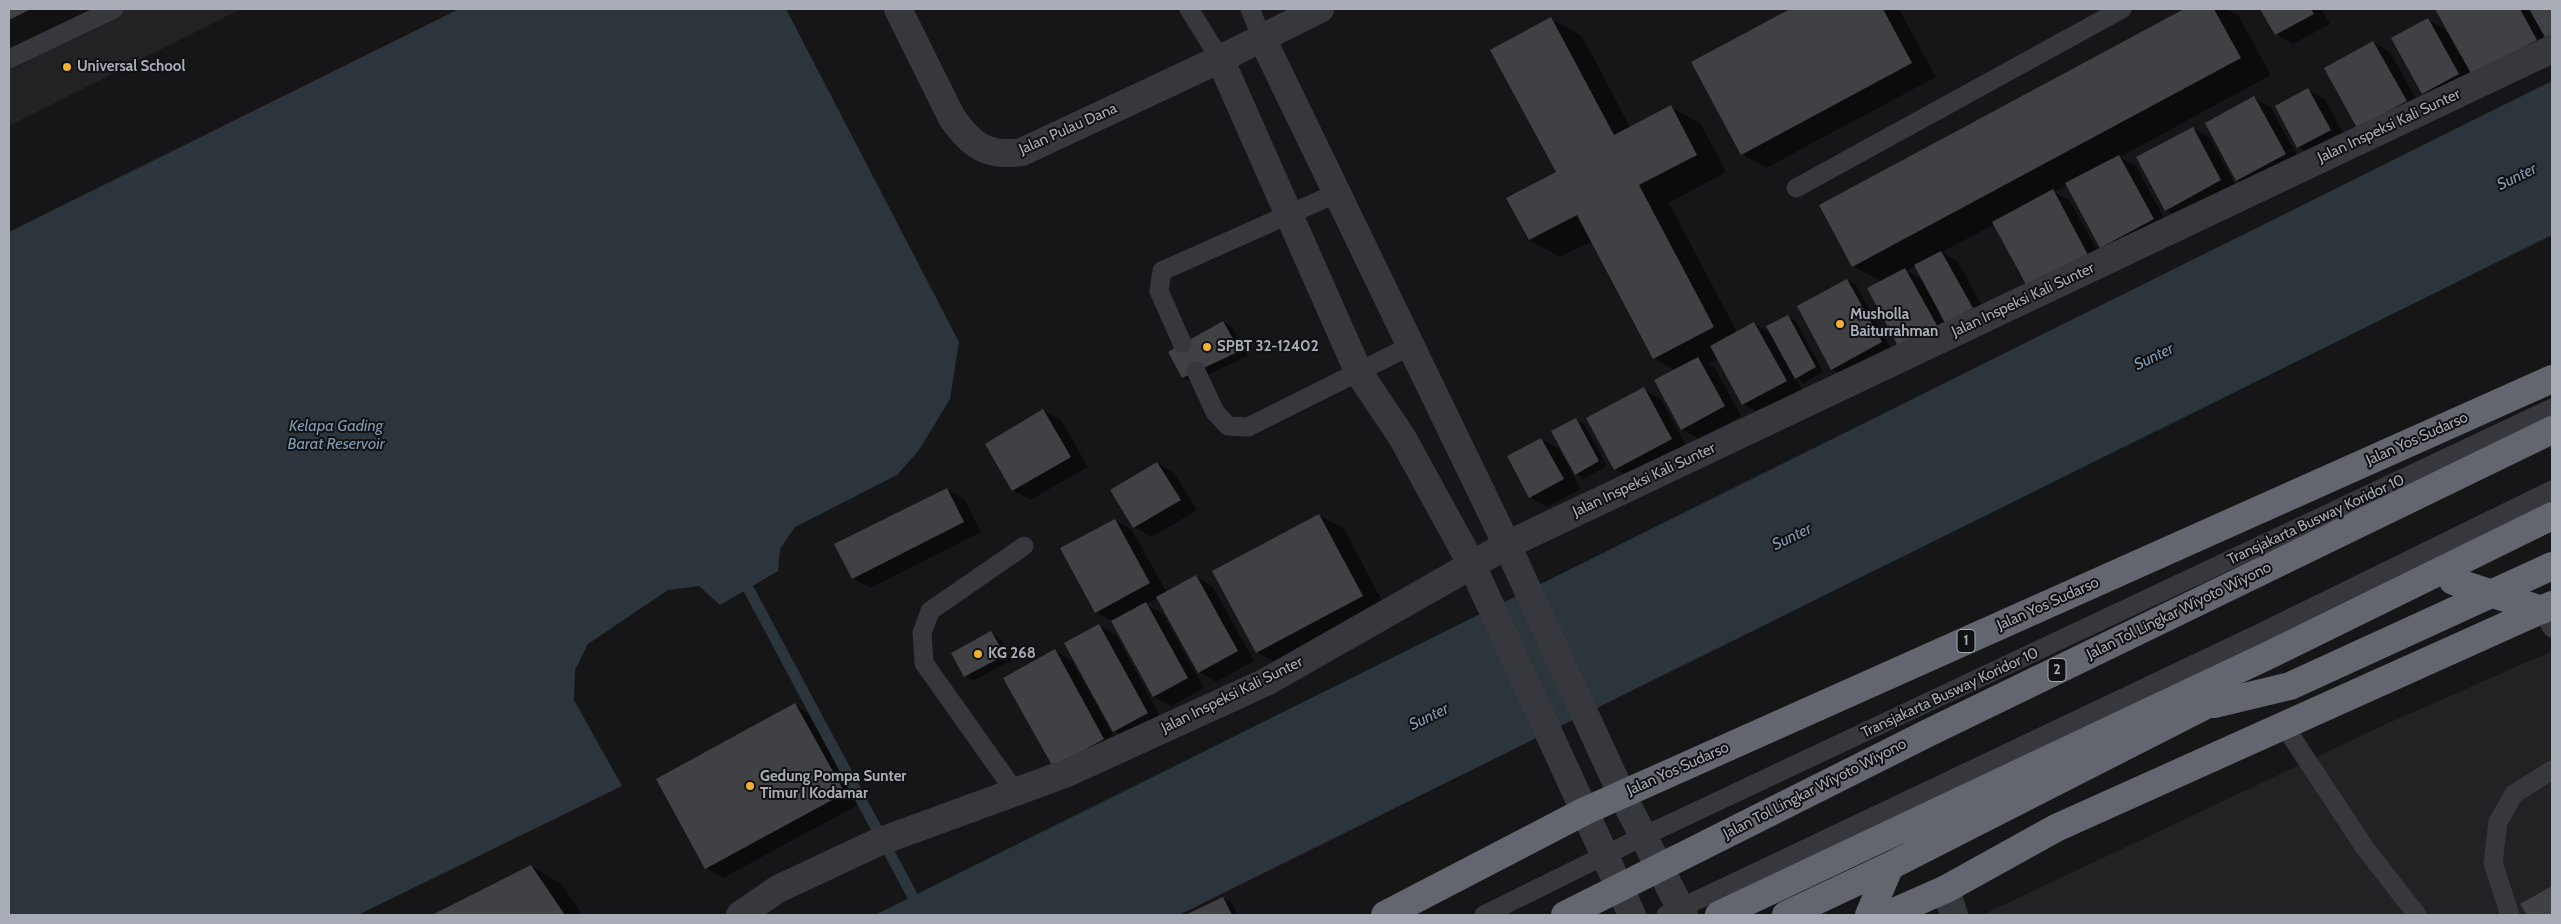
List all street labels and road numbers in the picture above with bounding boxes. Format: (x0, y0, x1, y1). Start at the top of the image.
street label: Jalan Inspeksi Kali Sunter (2315, 85, 2463, 167)
street label: Jalan Pulau Dana (1016, 99, 1120, 159)
street label: Jalan Inspeksi Kali Sunter (1949, 259, 2097, 341)
street label: Jalan Yos Sudarso (2363, 408, 2471, 470)
street label: Jalan Inspeksi Kali Sunter (1570, 439, 1718, 521)
street label: Transjakarta Busway Koridor 10 (2225, 471, 2407, 569)
street label: Jalan Tol Lingkar Wiyoto Wiyono (2084, 558, 2274, 664)
street label: Jalan Yos Sudarso (1994, 573, 2102, 635)
road number: 1 (1957, 630, 1975, 652)
street label: Transjakarta Busway Koridor 10 (1859, 644, 2041, 742)
street label: Jalan Inspeksi Kali Sunter (1158, 653, 1306, 737)
road number: 2 (2048, 658, 2066, 682)
street label: Jalan Tol Lingkar Wiyoto Wiyono (1720, 735, 1910, 843)
street label: Jalan Yos Sudarso (1624, 738, 1732, 800)

